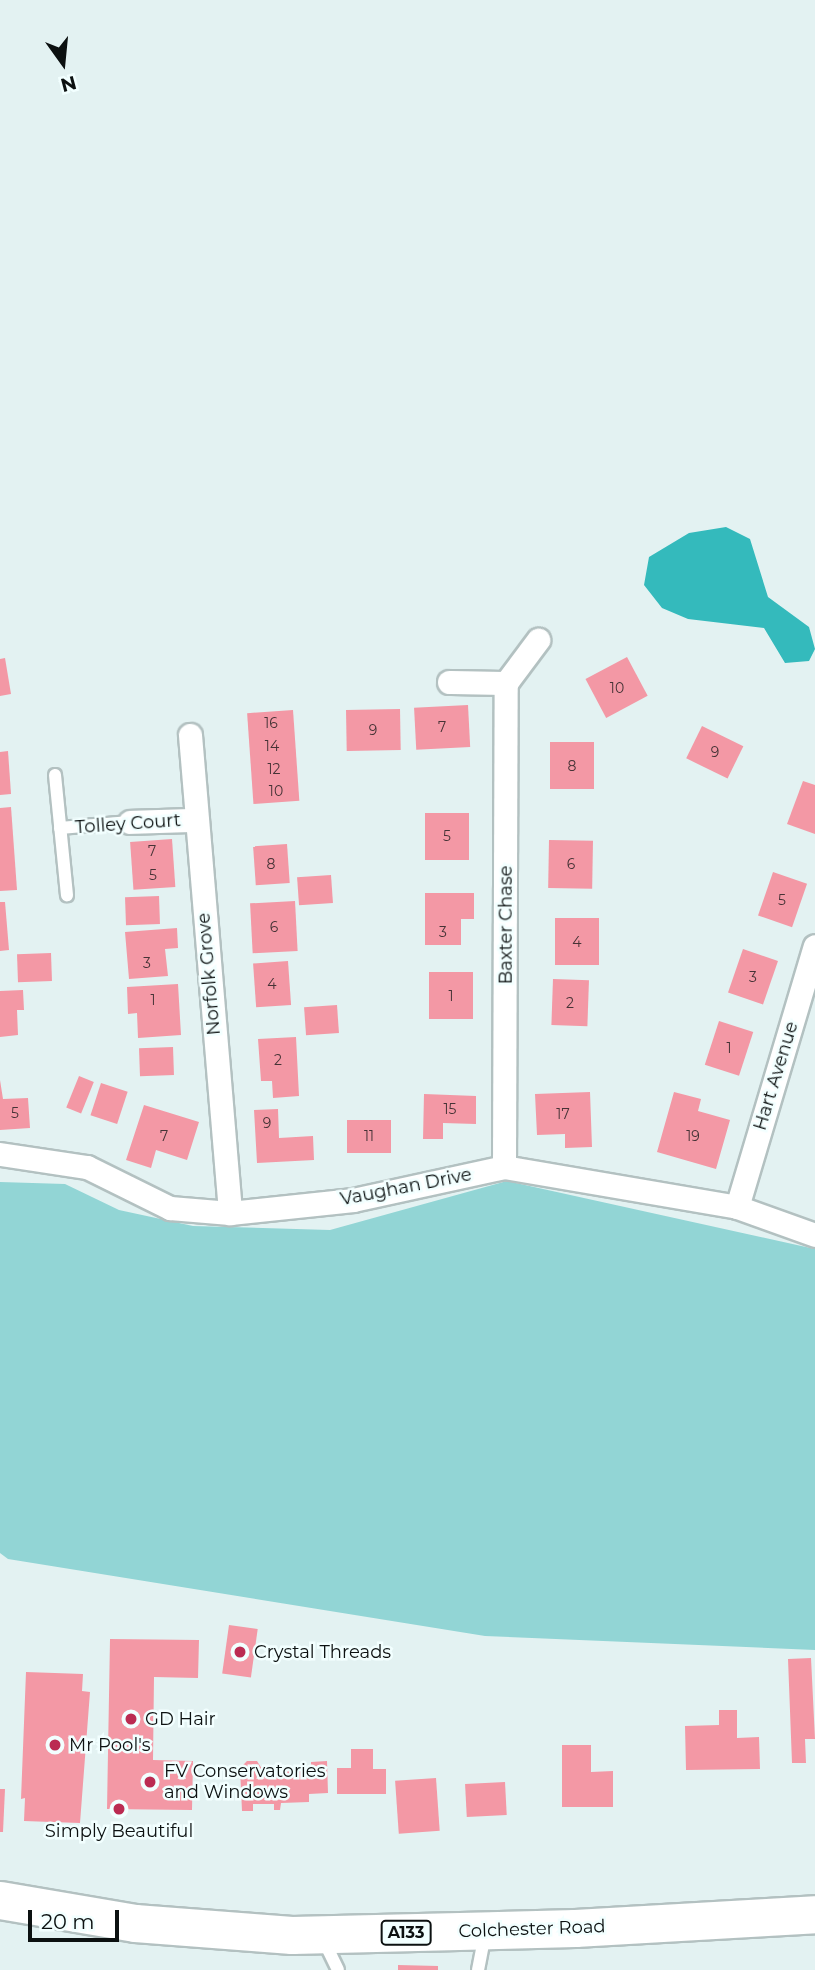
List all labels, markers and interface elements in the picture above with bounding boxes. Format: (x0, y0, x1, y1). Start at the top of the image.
north arrow (28, 28, 98, 98)
text: N (58, 71, 79, 97)
house number: 10 (610, 680, 624, 696)
house number: 16 (264, 715, 278, 731)
house number: 7 (438, 719, 446, 735)
house number: 9 (369, 722, 377, 738)
house number: 14 (265, 738, 279, 754)
house number: 9 (711, 744, 719, 760)
house number: 8 (568, 758, 576, 774)
house number: 12 (267, 761, 281, 777)
house number: 10 (269, 783, 283, 799)
street label: Tolley Court (74, 810, 182, 838)
house number: 5 (443, 828, 451, 844)
house number: 7 (148, 843, 156, 859)
house number: 8 (267, 856, 275, 872)
house number: 6 (567, 856, 575, 872)
street label: Baxter Chase (495, 866, 517, 984)
house number: 5 (149, 867, 157, 883)
house number: 5 (778, 892, 786, 908)
street label: Norfolk Grove (193, 912, 225, 1036)
house number: 6 (270, 919, 278, 935)
house number: 3 (439, 924, 447, 940)
house number: 4 (572, 934, 582, 950)
house number: 3 (143, 955, 151, 971)
house number: 3 (749, 969, 757, 985)
house number: 4 (267, 976, 277, 992)
house number: 1 (448, 988, 454, 1004)
house number: 1 (150, 992, 156, 1008)
house number: 2 (566, 995, 574, 1011)
street label: Hart Avenue (749, 1019, 803, 1133)
house number: 1 (726, 1040, 732, 1056)
house number: 2 (274, 1052, 282, 1068)
house number: 15 (444, 1101, 456, 1117)
house number: 5 (11, 1105, 19, 1121)
house number: 17 (556, 1106, 570, 1122)
house number: 9 (263, 1115, 271, 1131)
house number: 7 (160, 1128, 168, 1144)
house number: 11 (364, 1128, 374, 1144)
house number: 19 (686, 1128, 700, 1144)
street label: Vaughan Drive (338, 1164, 474, 1210)
place label: Crystal Threads (254, 1641, 391, 1663)
marker: Crystal Threads (232, 1644, 248, 1660)
place label: GD Hair (145, 1708, 216, 1730)
marker: GD Hair (123, 1711, 139, 1727)
place label: Mr Pool's (69, 1734, 151, 1756)
marker: Mr Pool's (47, 1737, 63, 1753)
place label: FV Conservatories and Windows (164, 1761, 325, 1803)
marker: FV Conservatories and Windows (142, 1774, 158, 1790)
marker: Simply Beautiful (111, 1801, 127, 1817)
place label: Simply Beautiful (45, 1820, 193, 1842)
scale bar (32, 1896, 122, 1940)
text: 20 m (41, 1909, 95, 1934)
street label: Colchester Road (458, 1916, 606, 1942)
road number: A133 (380, 1921, 432, 1946)

